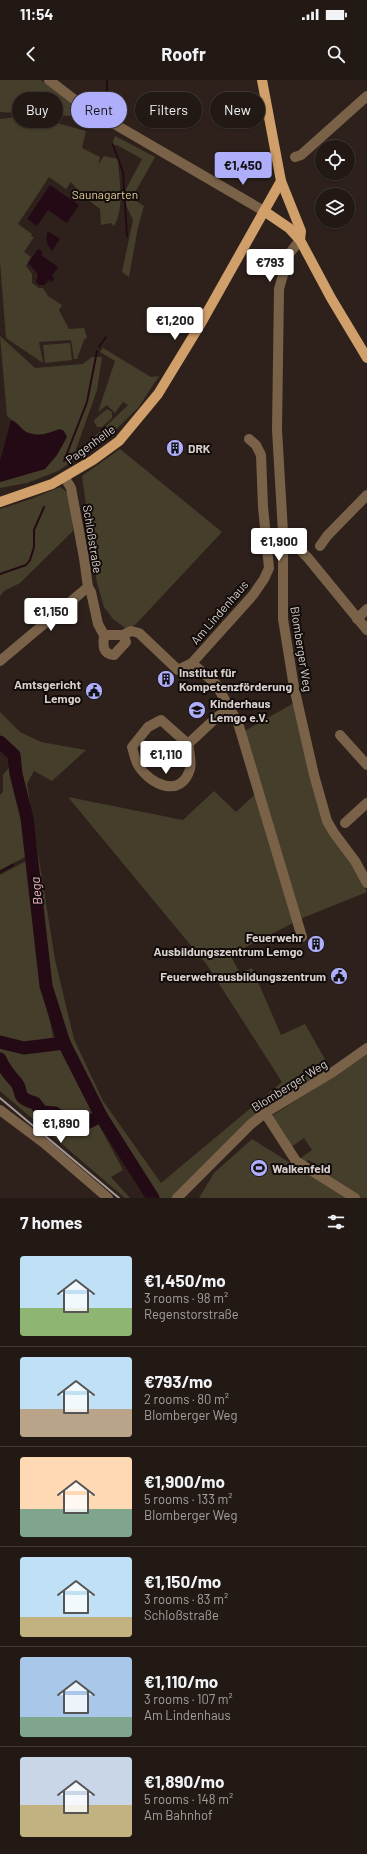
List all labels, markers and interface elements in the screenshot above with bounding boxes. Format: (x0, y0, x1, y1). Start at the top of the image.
text: 11:54 (20, 5, 53, 23)
icon: back (20, 43, 42, 65)
text: Roofr (161, 43, 206, 65)
icon: search (325, 43, 347, 65)
chip: Buy (12, 92, 63, 128)
chip: Rent (71, 92, 127, 128)
chip: Filters (135, 92, 202, 128)
chip: New (210, 92, 265, 128)
map controls (315, 140, 355, 228)
button: locate (315, 140, 355, 180)
pin: €1,450 (210, 152, 276, 186)
text: €1,450 (224, 157, 262, 173)
park label: Saunagarten (72, 187, 138, 201)
button: layers (315, 188, 355, 228)
pin: €793 (246, 249, 294, 283)
text: €793 (256, 254, 284, 270)
pin: €1,200 (142, 307, 208, 341)
text: €1,200 (156, 312, 194, 328)
street label: Pagenhelle (63, 422, 117, 466)
building icon: DRK (165, 438, 185, 458)
place label: DRK (188, 441, 211, 455)
street label: Schloßstraße (81, 504, 105, 574)
pin: €1,900 (246, 528, 312, 562)
text: €1,900 (260, 533, 298, 549)
street label: Am Lindenhaus (187, 577, 251, 647)
pin: €1,150 (18, 598, 84, 632)
text: €1,150 (33, 603, 69, 619)
street label: Blomberger Weg (288, 605, 316, 693)
place label: Institut für Kompetenzförderung (179, 665, 292, 693)
building icon: Institut für Kompetenzförderung (156, 669, 176, 689)
place label: Amtsgericht Lemgo (14, 677, 81, 705)
public building icon: Amtsgericht Lemgo (84, 681, 104, 701)
place label: Kinderhaus Lemgo e.V. (210, 696, 271, 724)
school or university icon: Kinderhaus Lemgo e.V. (187, 700, 207, 720)
pin: €1,110 (133, 741, 199, 775)
text: €1,110 (150, 746, 183, 762)
water label: Bega (27, 876, 45, 906)
place label: Feuerwehr Ausbildungszentrum Lemgo (154, 930, 303, 958)
building icon: Feuerwehr Ausbildungszentrum Lemgo (306, 934, 326, 954)
public building icon: Feuerwehrausbildungszentrum (329, 966, 349, 986)
place label: Feuerwehrausbildungszentrum (160, 969, 326, 983)
street label: Blomberger Weg (249, 1056, 329, 1114)
pin: €1,890 (28, 1110, 94, 1144)
text: €1,890 (42, 1115, 80, 1131)
sports icon: Walkenfeld (249, 1158, 269, 1178)
place label: Walkenfeld (272, 1161, 331, 1175)
icon: filters (325, 1211, 347, 1233)
text: 7 homes (20, 1212, 82, 1232)
text: €1,450/mo (144, 1270, 226, 1290)
icon: home (52, 1272, 100, 1320)
text: 3 rooms · 98 m² (144, 1290, 228, 1306)
text: Regenstorstraße (144, 1306, 239, 1322)
text: €793/mo (144, 1371, 213, 1391)
icon: home (52, 1373, 100, 1421)
text: 2 rooms · 80 m² (144, 1391, 229, 1407)
text: Blomberger Weg (144, 1407, 237, 1423)
text: €1,900/mo (144, 1471, 225, 1491)
icon: home (52, 1473, 100, 1521)
text: 5 rooms · 133 m² (144, 1491, 233, 1507)
text: Blomberger Weg (144, 1507, 237, 1523)
text: €1,150/mo (144, 1571, 221, 1591)
icon: home (52, 1573, 100, 1621)
text: 3 rooms · 83 m² (144, 1591, 228, 1607)
text: Schloßstraße (144, 1607, 219, 1623)
text: €1,110/mo (144, 1671, 218, 1691)
icon: home (52, 1673, 100, 1721)
text: 3 rooms · 107 m² (144, 1691, 233, 1707)
text: Am Lindenhaus (144, 1707, 231, 1723)
text: €1,890/mo (144, 1771, 224, 1791)
icon: home (52, 1773, 100, 1821)
text: 5 rooms · 148 m² (144, 1791, 233, 1807)
text: Am Bahnhof (144, 1807, 213, 1823)

